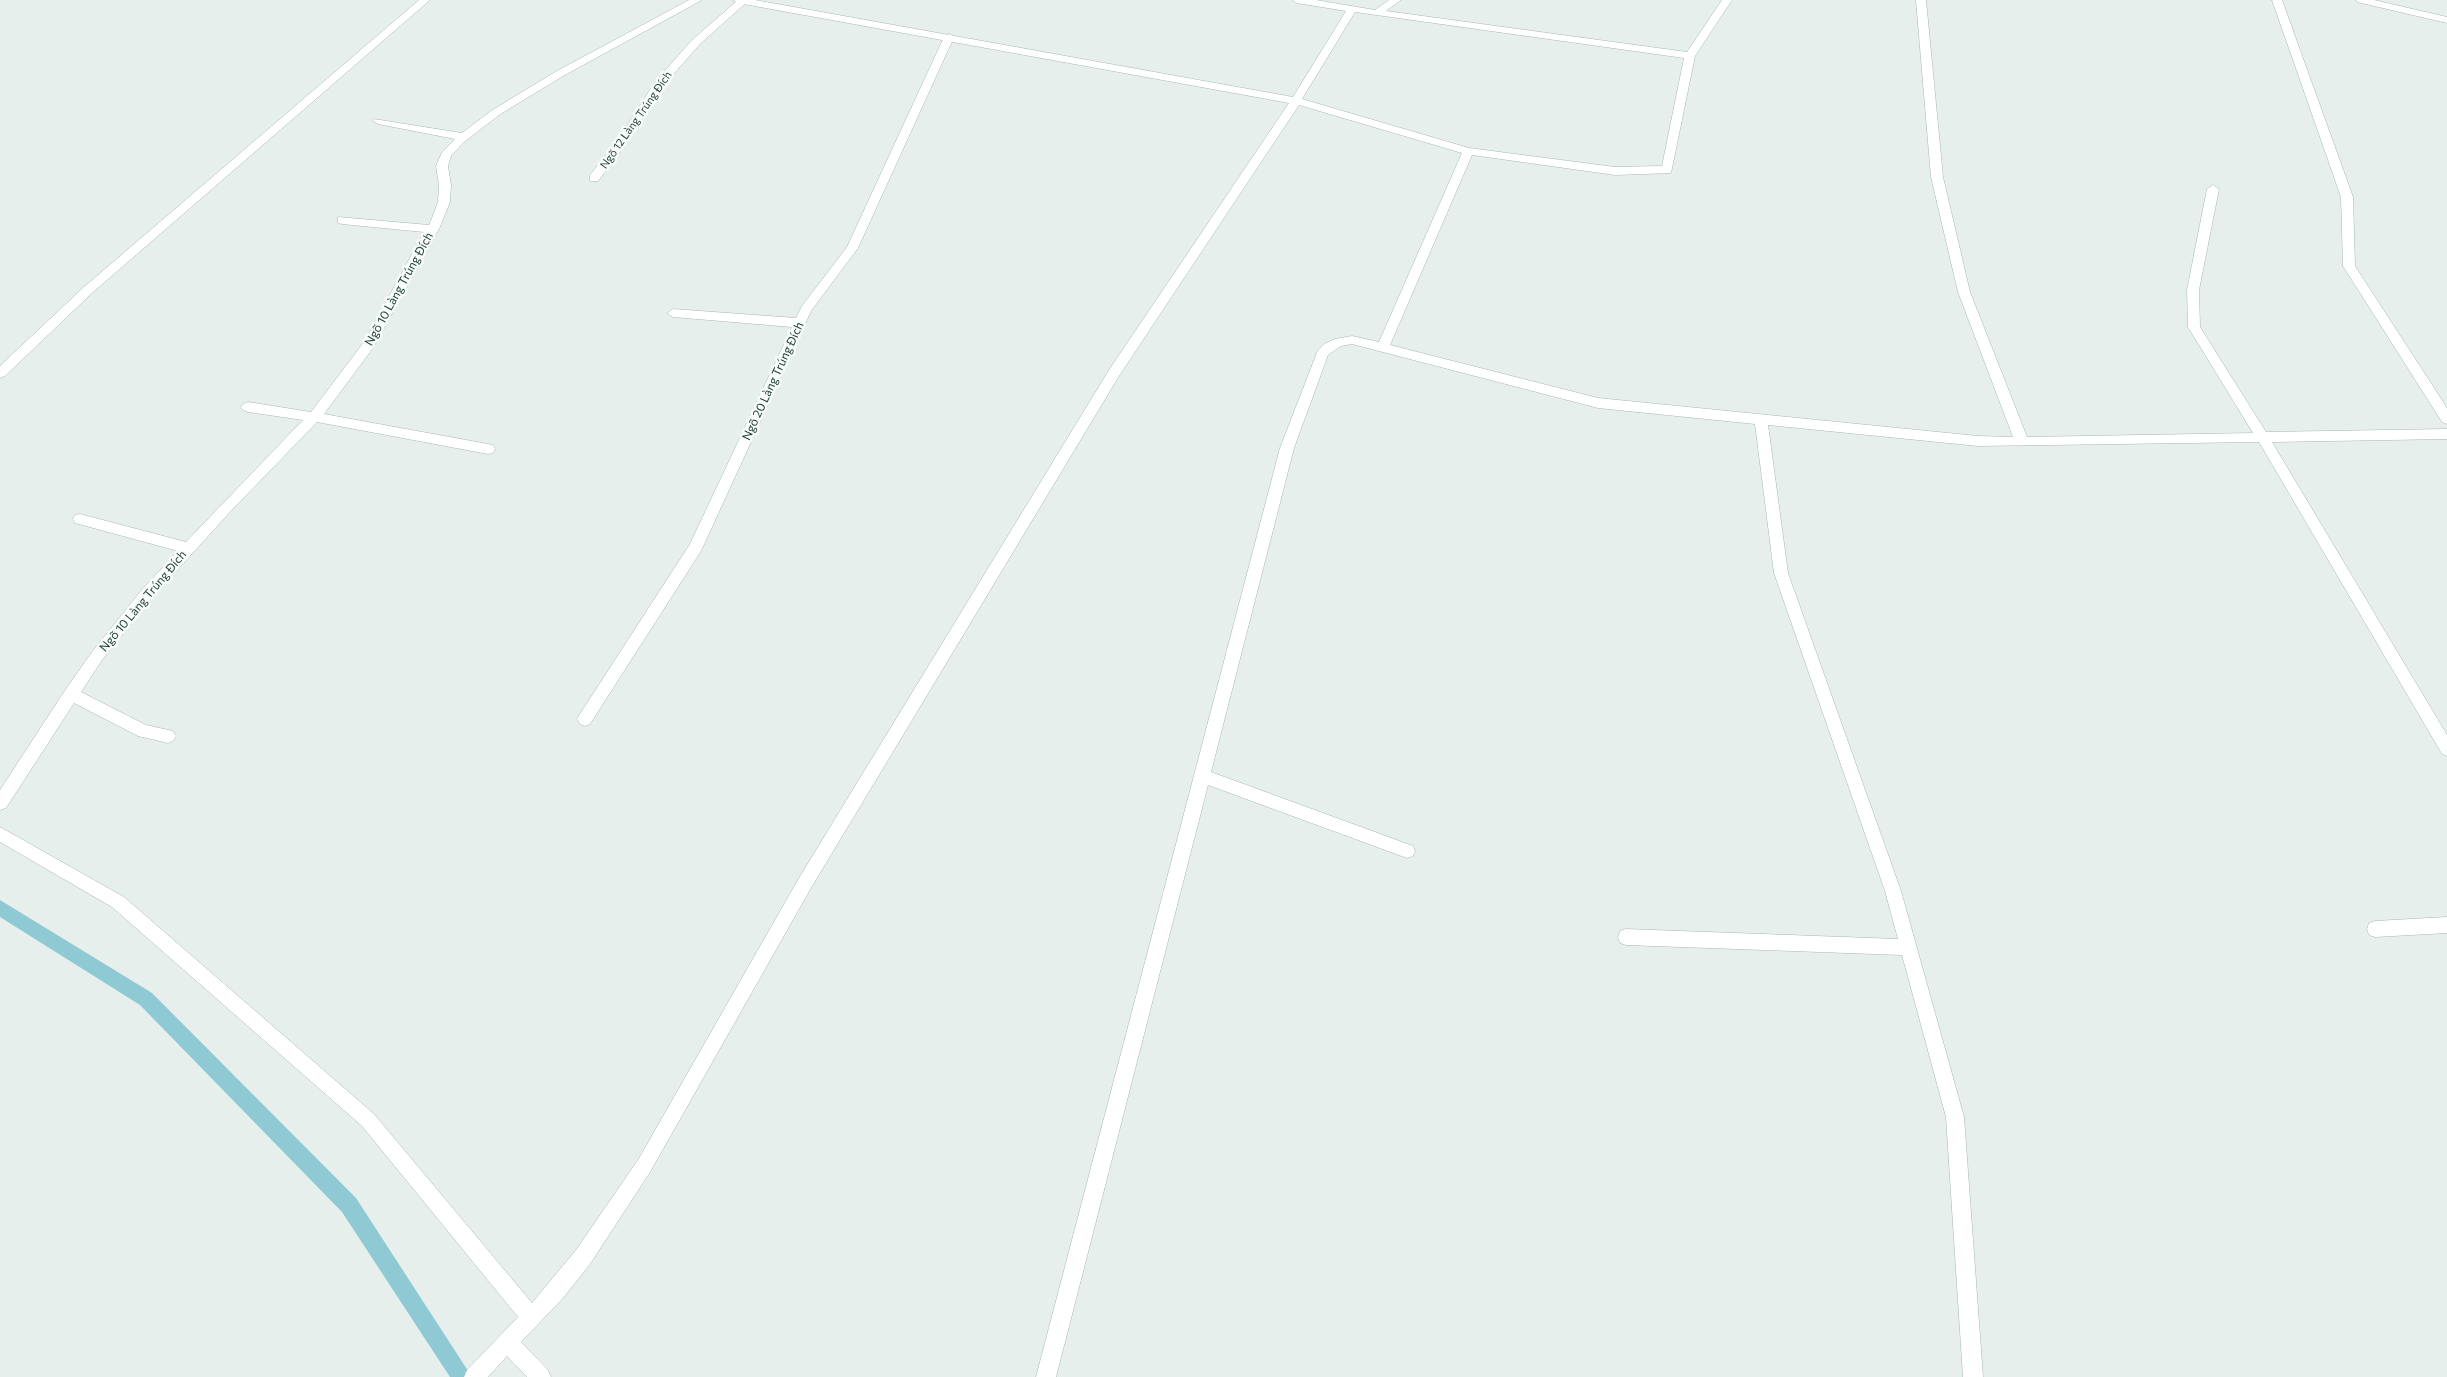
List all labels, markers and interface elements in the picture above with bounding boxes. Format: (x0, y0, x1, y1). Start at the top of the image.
street label: Ngõ 12 Làng Trúng Đích (597, 69, 675, 171)
street label: Ngõ 10 Làng Trúng Đích (362, 230, 436, 348)
street label: Ngõ 20 Làng Trúng Đích (739, 319, 807, 443)
street label: Ngõ 10 Làng Trúng Đích (96, 548, 190, 654)

